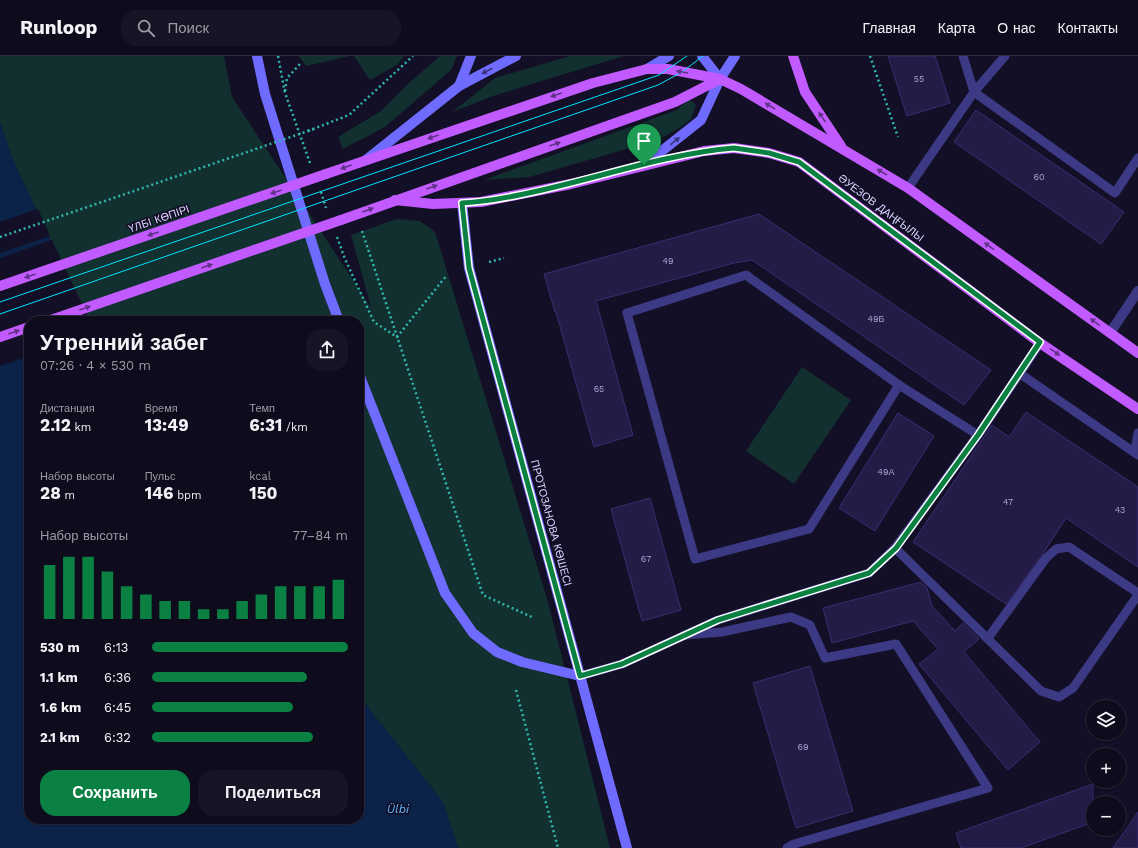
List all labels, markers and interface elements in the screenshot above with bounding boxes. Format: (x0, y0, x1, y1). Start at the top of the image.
search box (121, 10, 401, 46)
text: Runloop (20, 16, 97, 39)
icon: search (135, 17, 157, 39)
text: Поиск (167, 19, 209, 37)
text: Главная (863, 20, 916, 36)
text: Карта (938, 20, 975, 36)
text: О нас (997, 20, 1036, 36)
text: Контакты (1058, 20, 1118, 36)
one-way arrow (481, 67, 493, 74)
one-way arrow (676, 69, 688, 75)
house number: 55 (914, 74, 924, 84)
one-way arrow (549, 93, 561, 99)
one-way arrow (764, 102, 776, 109)
one-way arrow (818, 111, 825, 123)
pin (627, 124, 661, 165)
icon: arrive (633, 130, 655, 152)
one-way arrow (426, 134, 438, 140)
one-way arrow (669, 137, 680, 145)
one-way arrow (549, 141, 561, 147)
one-way arrow (340, 164, 352, 170)
one-way arrow (876, 169, 888, 176)
street label: ӘУЕЗОВ ДАҢҒЫЛЫ (836, 172, 926, 244)
house number: 60 (1033, 172, 1045, 182)
one-way arrow (426, 184, 438, 190)
one-way arrow (270, 189, 282, 195)
street label: ҮЛБІ КӨПІРІ (127, 202, 191, 236)
one-way arrow (363, 206, 375, 212)
one-way arrow (147, 231, 159, 237)
one-way arrow (984, 242, 994, 250)
house number: 49 (662, 256, 674, 266)
one-way arrow (202, 263, 214, 269)
one-way arrow (24, 273, 36, 279)
one-way arrow (79, 305, 91, 311)
house number: 49Б (868, 314, 885, 324)
one-way arrow (1089, 318, 1100, 326)
one-way arrow (9, 329, 21, 335)
button: share (306, 329, 348, 371)
text: Утренний забег (40, 330, 208, 355)
one-way arrow (1049, 348, 1060, 356)
text: 07:26 · 4 × 530 m (40, 358, 151, 373)
house number: 65 (594, 384, 604, 394)
text: Дистанция (40, 402, 95, 415)
text: Время (145, 402, 178, 415)
text: Темп (249, 402, 275, 415)
text: 2.12 (40, 415, 71, 435)
text: 13:49 (145, 415, 189, 435)
text: 6:31 (249, 415, 282, 435)
text: km (71, 421, 91, 434)
text: /km (282, 421, 308, 434)
street label: ПРОТОЗАНОВА КӨШЕСІ (528, 458, 574, 588)
house number: 49А (877, 467, 895, 477)
text: Набор высоты (40, 470, 115, 483)
text: Пульс (145, 470, 175, 483)
text: kcal (249, 470, 271, 483)
text: 28 (40, 483, 61, 503)
text: 146 (145, 483, 173, 503)
text: 150 (249, 483, 278, 503)
text: m (61, 489, 75, 502)
text: bpm (173, 489, 201, 502)
house number: 47 (1003, 497, 1013, 507)
house number: 43 (1115, 505, 1125, 515)
text: Набор высоты (40, 528, 128, 543)
text: 77–84 m (293, 528, 348, 543)
house number: 67 (641, 554, 651, 564)
text: 530 m (40, 640, 80, 655)
text: 6:13 (104, 640, 128, 655)
text: 1.1 km (40, 670, 78, 685)
text: 6:36 (104, 670, 131, 685)
text: 1.6 km (40, 700, 81, 715)
text: 6:45 (104, 700, 131, 715)
map controls (1086, 700, 1126, 836)
button: layers (1086, 700, 1126, 740)
text: 2.1 km (40, 730, 80, 745)
text: 6:32 (104, 730, 131, 745)
house number: 69 (797, 742, 809, 752)
button: + (1086, 748, 1126, 788)
button: Сохранить (40, 770, 190, 816)
button: Поделиться (198, 770, 348, 816)
button: − (1086, 796, 1126, 836)
water label: Ülbi (387, 802, 410, 816)

